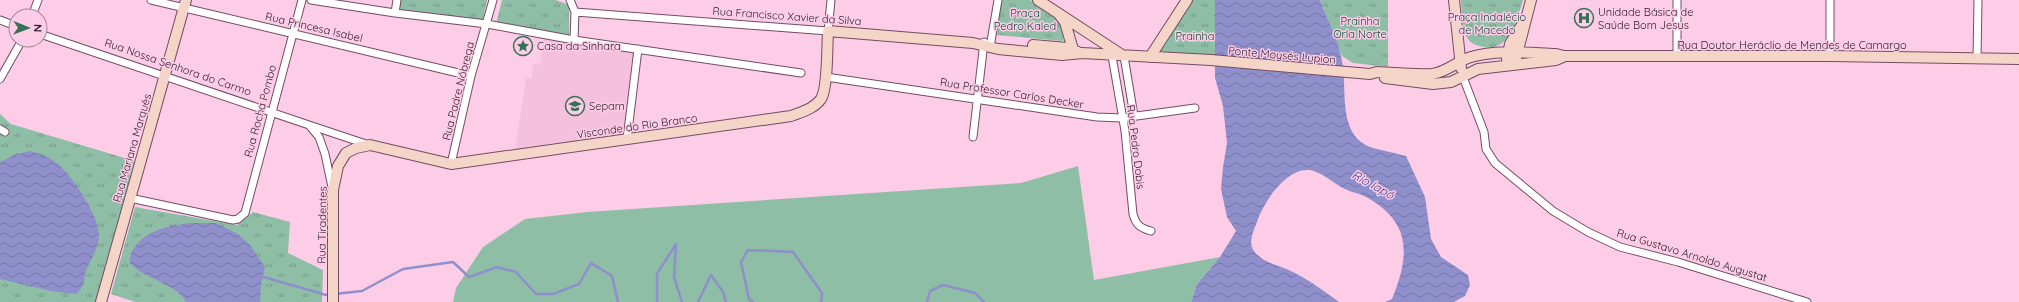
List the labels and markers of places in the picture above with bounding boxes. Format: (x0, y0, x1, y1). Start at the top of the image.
place label: Unidade Básica de Saúde Bom Jesus (1598, 5, 1693, 32)
hospital icon: Unidade Básica de Saúde Bom Jesus (1573, 7, 1595, 29)
place icon: Casa da Sinhara (512, 35, 534, 57)
place label: Casa da Sinhara (537, 39, 621, 53)
school or university icon: Sepam (564, 95, 586, 117)
place label: Sepam (589, 99, 625, 113)

